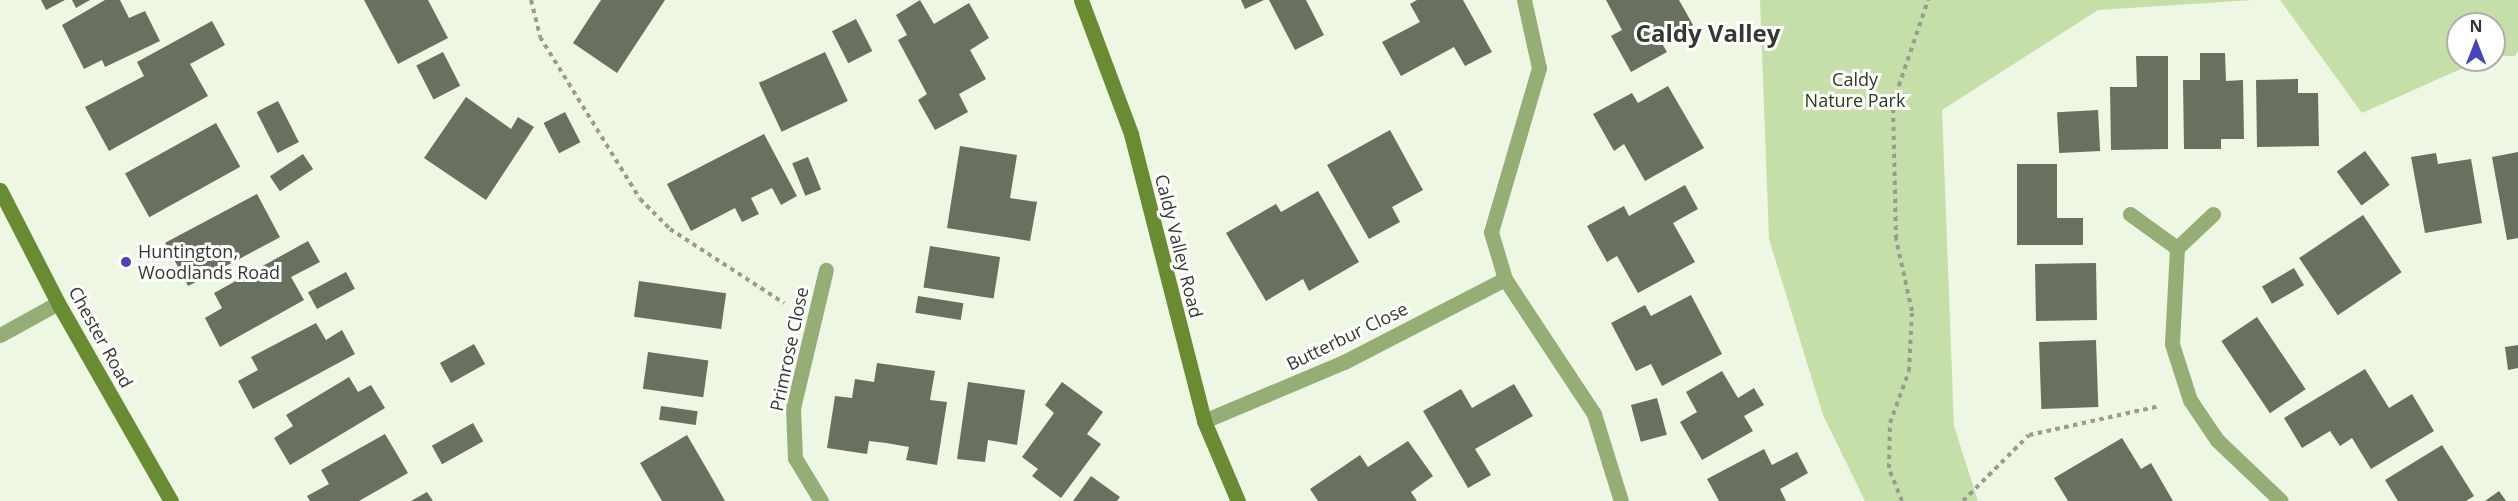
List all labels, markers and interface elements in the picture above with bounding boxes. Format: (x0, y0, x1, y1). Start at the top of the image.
north arrow (2446, 12, 2506, 72)
text: N (2469, 15, 2483, 37)
district label: Caldy Valley (1636, 19, 1780, 47)
park label: Caldy Nature Park (1805, 69, 1905, 112)
street label: Caldy Valley Road (1151, 172, 1207, 320)
place label: Huntington, Woodlands Road (138, 241, 280, 284)
marker: Huntington, Woodlands Road (119, 255, 133, 269)
street label: Chester Road (64, 283, 138, 391)
street label: Primrose Close (765, 285, 813, 413)
street label: Butterbur Close (1283, 297, 1411, 375)

